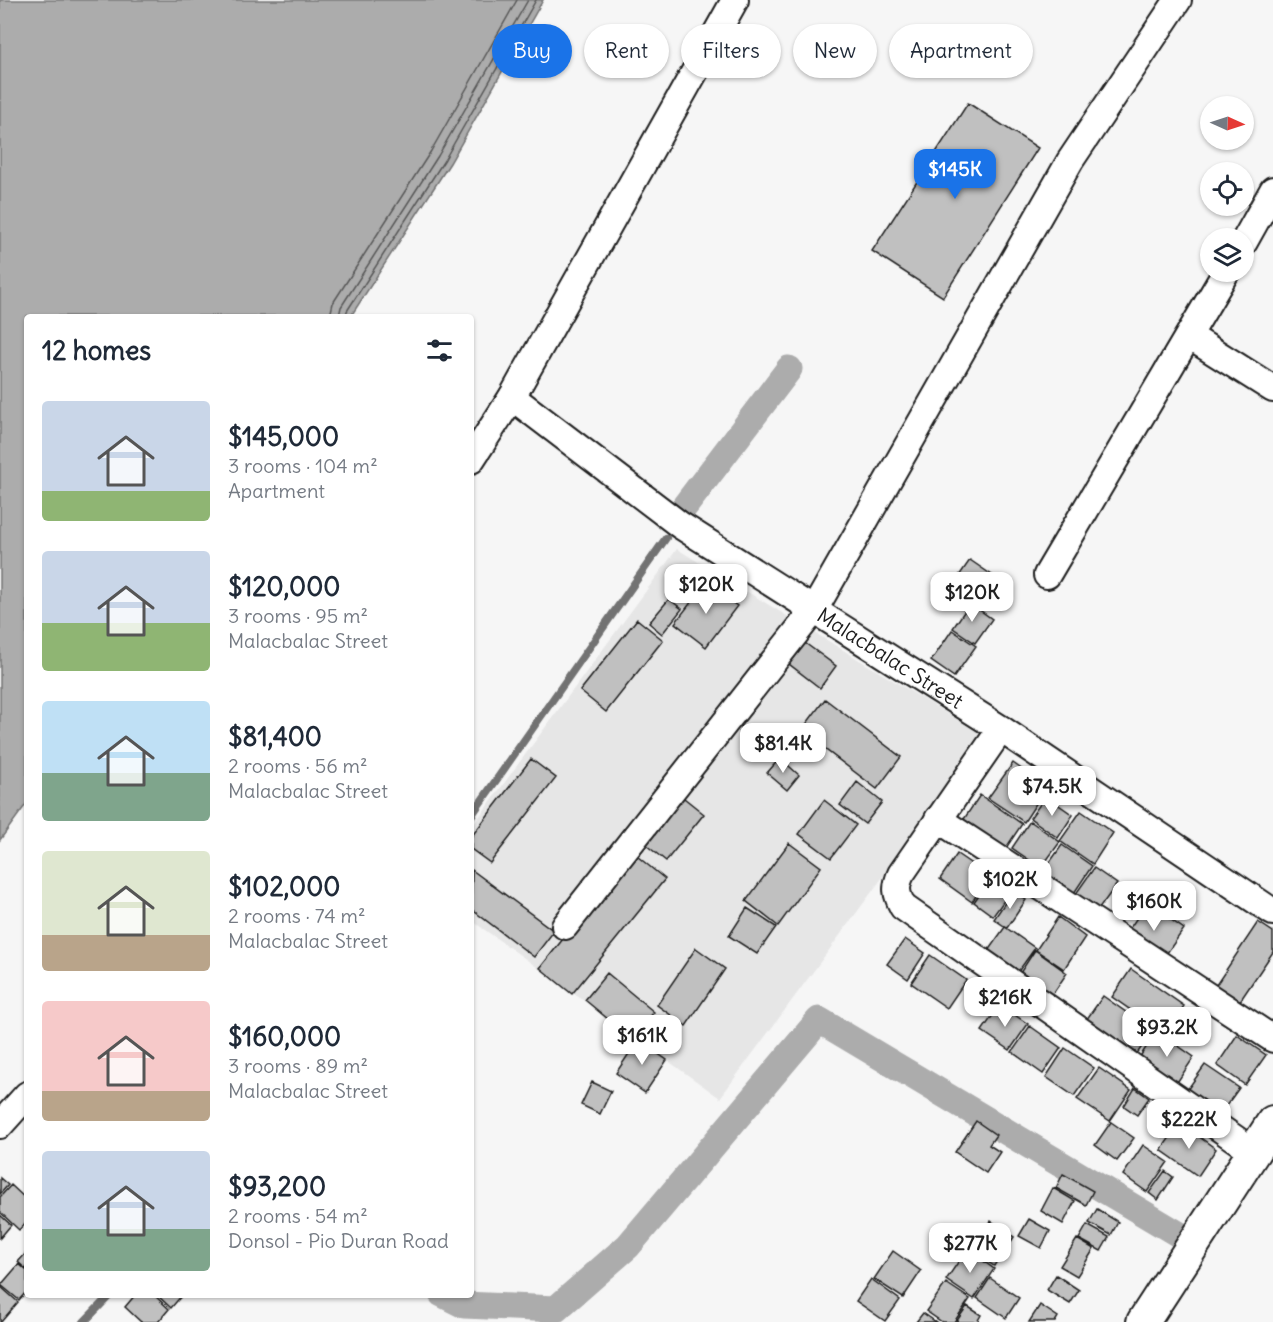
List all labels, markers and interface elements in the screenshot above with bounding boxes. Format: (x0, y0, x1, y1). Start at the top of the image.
chip: Buy (492, 24, 572, 78)
chip: Rent (584, 24, 669, 78)
chip: Filters (681, 24, 781, 78)
chip: New (793, 24, 877, 78)
chip: Apartment (889, 24, 1033, 78)
north arrow (1200, 96, 1254, 150)
map controls (1200, 96, 1254, 282)
pin: $145K (913, 149, 997, 200)
text: $145K (928, 156, 982, 181)
button: locate (1200, 162, 1254, 216)
button: layers (1200, 228, 1254, 282)
text: 12 homes (42, 334, 151, 367)
icon: filters (423, 334, 456, 367)
text: $145,000 (228, 420, 339, 453)
icon: home (90, 425, 162, 497)
text: 3 rooms · 104 m² (228, 453, 378, 478)
text: Apartment (228, 478, 325, 503)
pin: $120K (664, 564, 748, 615)
text: $120,000 (228, 570, 340, 603)
text: $120K (678, 571, 734, 596)
pin: $120K (930, 572, 1014, 623)
icon: home (90, 575, 162, 647)
text: $120K (944, 579, 1000, 604)
street label: Malacbalac Street (812, 602, 968, 715)
text: 3 rooms · 95 m² (228, 603, 368, 628)
text: Malacbalac Street (228, 628, 388, 653)
text: $81,400 (228, 720, 322, 753)
pin: $81.4K (734, 723, 832, 774)
icon: home (90, 725, 162, 797)
text: $81.4K (754, 730, 812, 755)
text: 2 rooms · 56 m² (228, 753, 368, 778)
pin: $74.5K (1003, 766, 1101, 817)
text: $74.5K (1022, 773, 1082, 798)
text: Malacbalac Street (228, 778, 388, 803)
pin: $102K (968, 859, 1052, 910)
text: $102K (982, 866, 1038, 891)
text: $102,000 (228, 870, 340, 903)
icon: home (90, 875, 162, 947)
pin: $160K (1112, 881, 1196, 932)
text: $160K (1126, 888, 1182, 913)
text: 2 rooms · 74 m² (228, 903, 365, 928)
text: Malacbalac Street (228, 928, 388, 953)
pin: $216K (963, 977, 1047, 1028)
text: $216K (978, 984, 1032, 1009)
pin: $93.2K (1118, 1007, 1216, 1058)
text: $93.2K (1136, 1014, 1198, 1039)
pin: $161K (600, 1015, 684, 1066)
text: $160,000 (228, 1020, 341, 1053)
text: $161K (617, 1022, 667, 1047)
icon: home (90, 1025, 162, 1097)
text: 3 rooms · 89 m² (228, 1053, 368, 1078)
text: Malacbalac Street (228, 1078, 388, 1103)
pin: $222K (1147, 1099, 1231, 1150)
text: $222K (1161, 1106, 1217, 1131)
text: $93,200 (228, 1170, 326, 1203)
icon: home (90, 1175, 162, 1247)
text: 2 rooms · 54 m² (228, 1203, 368, 1228)
pin: $277K (928, 1223, 1012, 1274)
text: Donsol - Pio Duran Road (228, 1228, 449, 1253)
text: $277K (943, 1230, 997, 1255)

